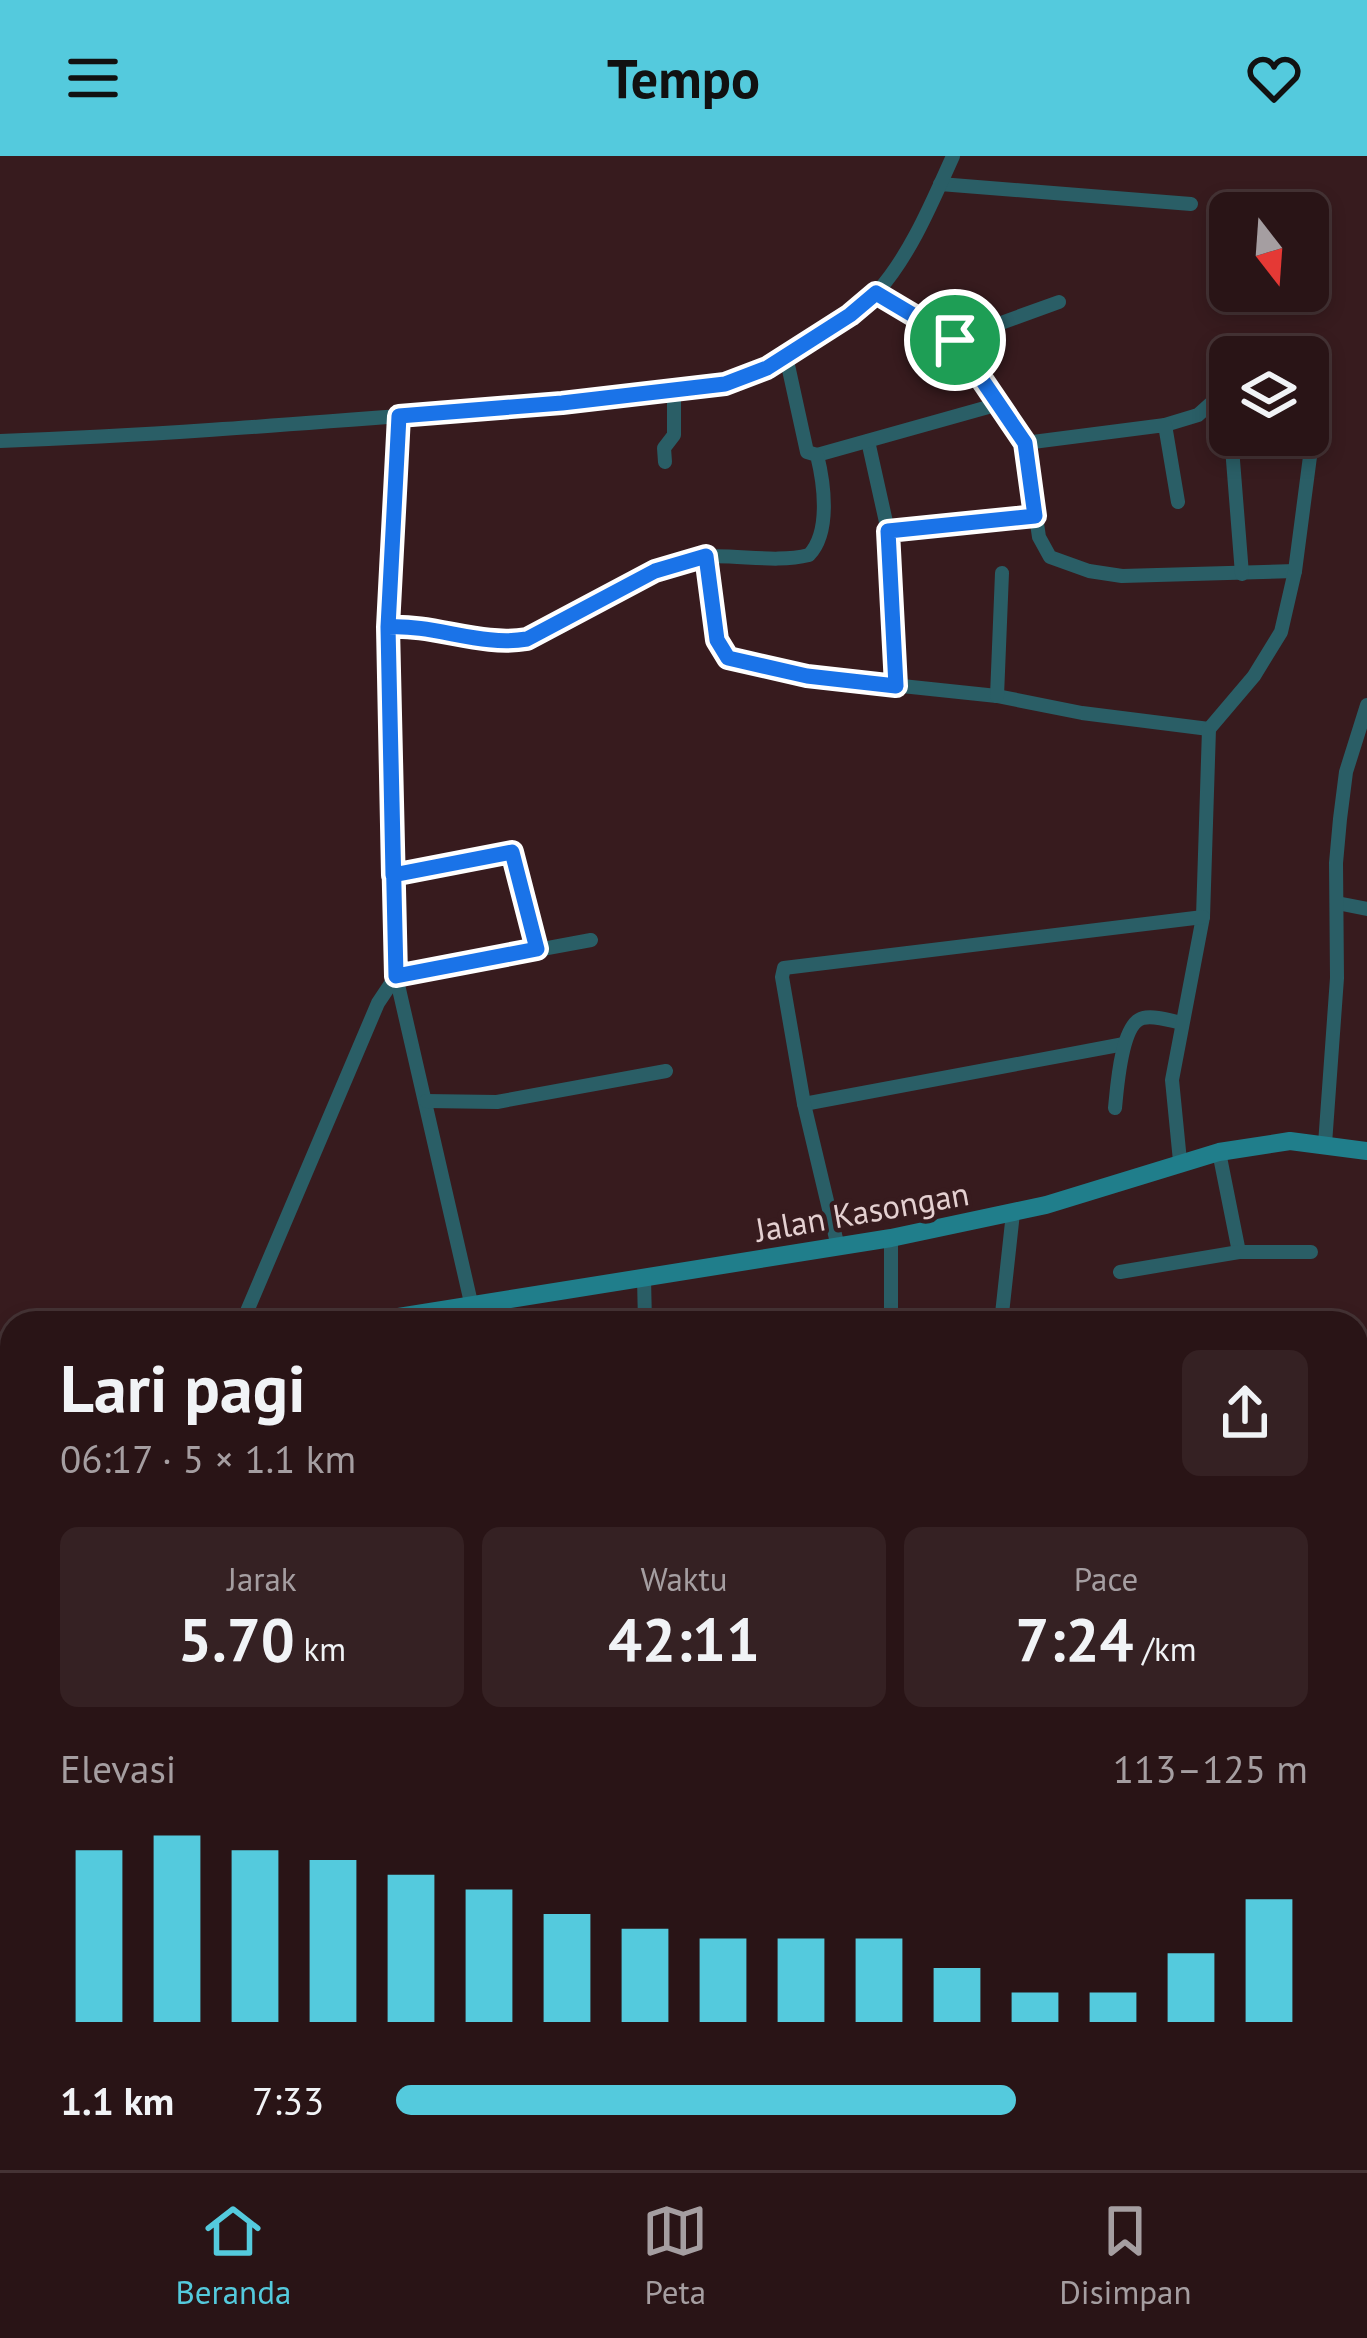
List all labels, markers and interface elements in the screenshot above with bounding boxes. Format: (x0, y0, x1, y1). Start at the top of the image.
text: Tempo (607, 43, 760, 113)
icon: menu (60, 45, 126, 111)
icon: heart (1241, 45, 1307, 111)
north arrow (1209, 192, 1329, 312)
map controls (1209, 192, 1329, 456)
pin (904, 289, 1006, 391)
icon: arrive (922, 307, 988, 373)
button: layers (1209, 336, 1329, 456)
street label: Jalan Kasongan (750, 1171, 972, 1251)
text: Lari pagi (60, 1345, 306, 1430)
button: share (1182, 1350, 1308, 1476)
text: 06:17 · 5 × 1.1 km (60, 1433, 356, 1484)
text: Jarak (227, 1557, 297, 1600)
text: Waktu (640, 1557, 728, 1600)
text: Pace (1074, 1557, 1138, 1600)
text: 5.70 (178, 1600, 295, 1678)
text: 42:11 (608, 1600, 760, 1678)
text: 7:24 (1015, 1600, 1134, 1678)
text: km (295, 1627, 346, 1670)
text: /km (1134, 1627, 1197, 1670)
text: Elevasi (60, 1743, 176, 1794)
text: 113–125 m (1113, 1743, 1308, 1794)
text: 1.1 km (60, 2075, 174, 2126)
text: 7:33 (252, 2075, 324, 2126)
tab: Beranda (175, 2198, 291, 2313)
tab: Peta (642, 2198, 708, 2313)
tab: Disimpan (1059, 2198, 1192, 2313)

